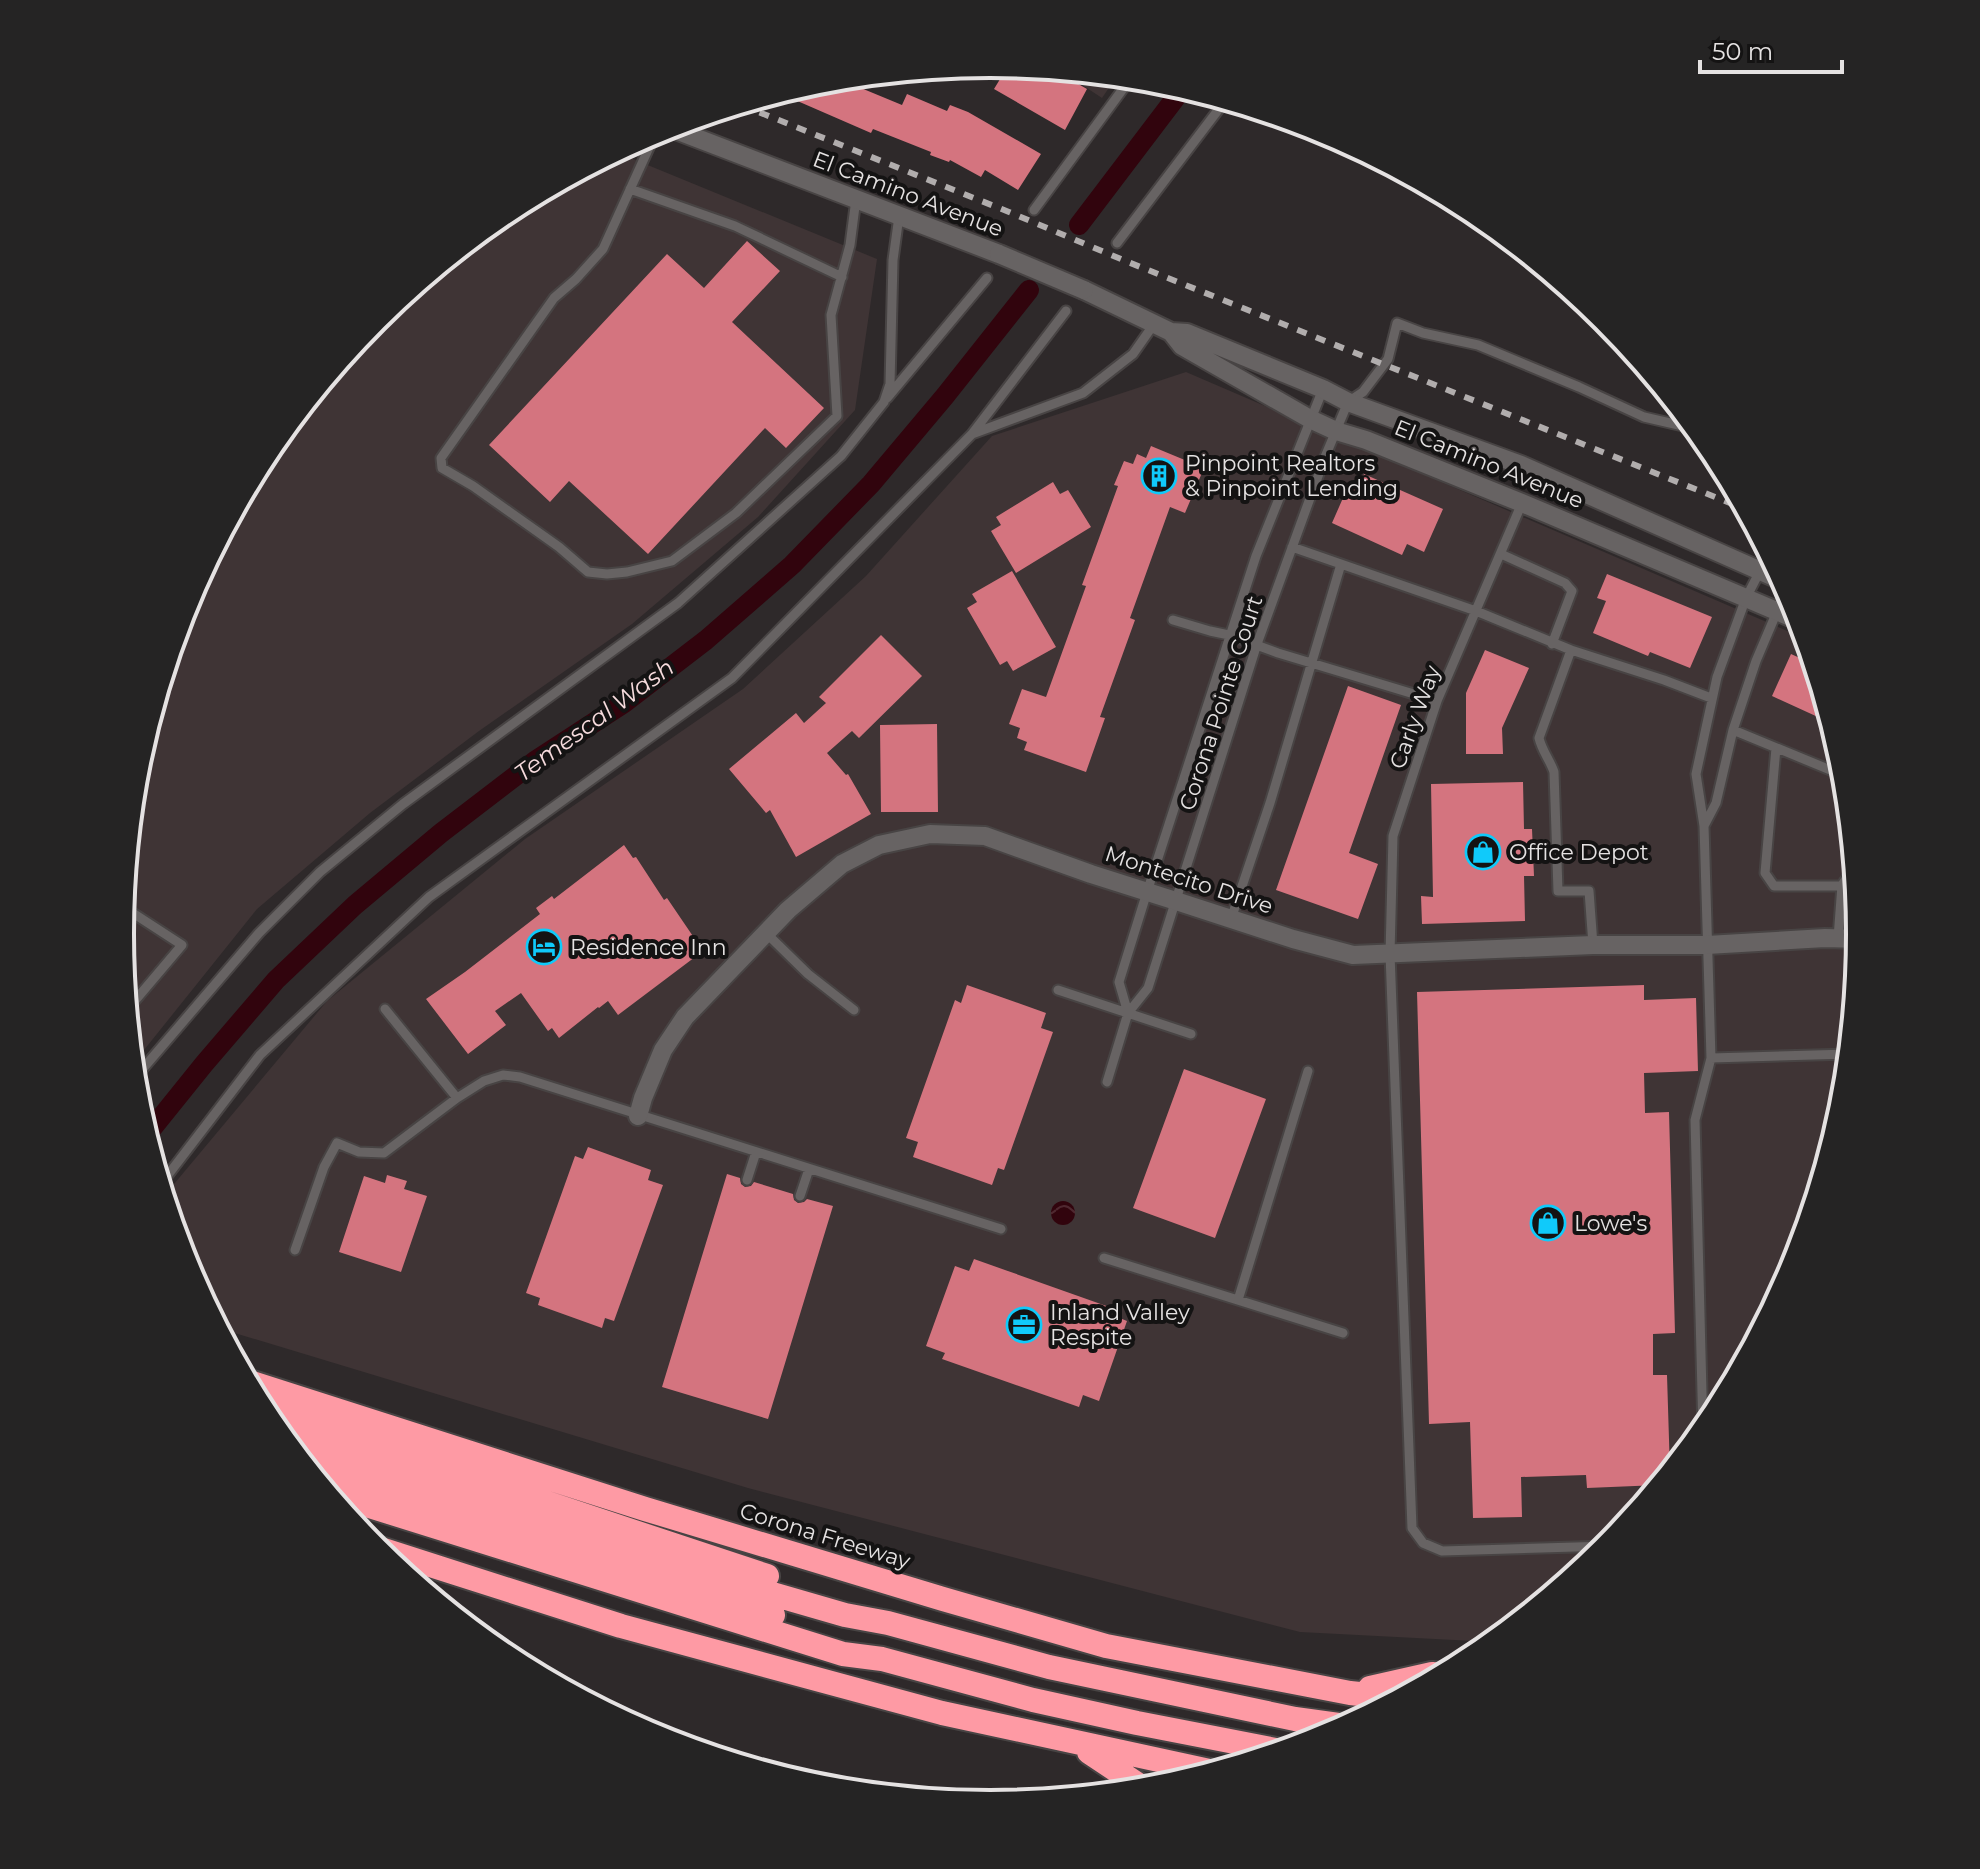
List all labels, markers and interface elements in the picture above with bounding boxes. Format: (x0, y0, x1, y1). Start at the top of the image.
scale bar (1700, 24, 1842, 74)
text: 50 m (1712, 37, 1773, 66)
street label: El Camino Avenue (809, 145, 1007, 243)
street label: El Camino Avenue (1391, 414, 1587, 514)
place label: Pinpoint Realtors & Pinpoint Lending (1185, 450, 1398, 502)
building icon: Pinpoint Realtors & Pinpoint Lending (1140, 457, 1178, 495)
street label: Corona Pointe Court (1174, 592, 1269, 814)
water label: Temescal Wash (509, 652, 679, 788)
street label: Carly Way (1384, 661, 1446, 773)
shop icon: Office Depot (1464, 833, 1502, 871)
place label: Office Depot (1509, 839, 1649, 866)
street label: Montecito Drive (1102, 840, 1276, 920)
hotel icon: Residence Inn (525, 928, 563, 966)
place label: Residence Inn (570, 934, 727, 961)
shop icon: Lowe's (1529, 1204, 1567, 1242)
place label: Lowe's (1574, 1210, 1647, 1237)
place label: Inland Valley Respite (1050, 1299, 1190, 1351)
office icon: Inland Valley Respite (1005, 1306, 1043, 1344)
street label: Corona Freeway (736, 1497, 914, 1575)

